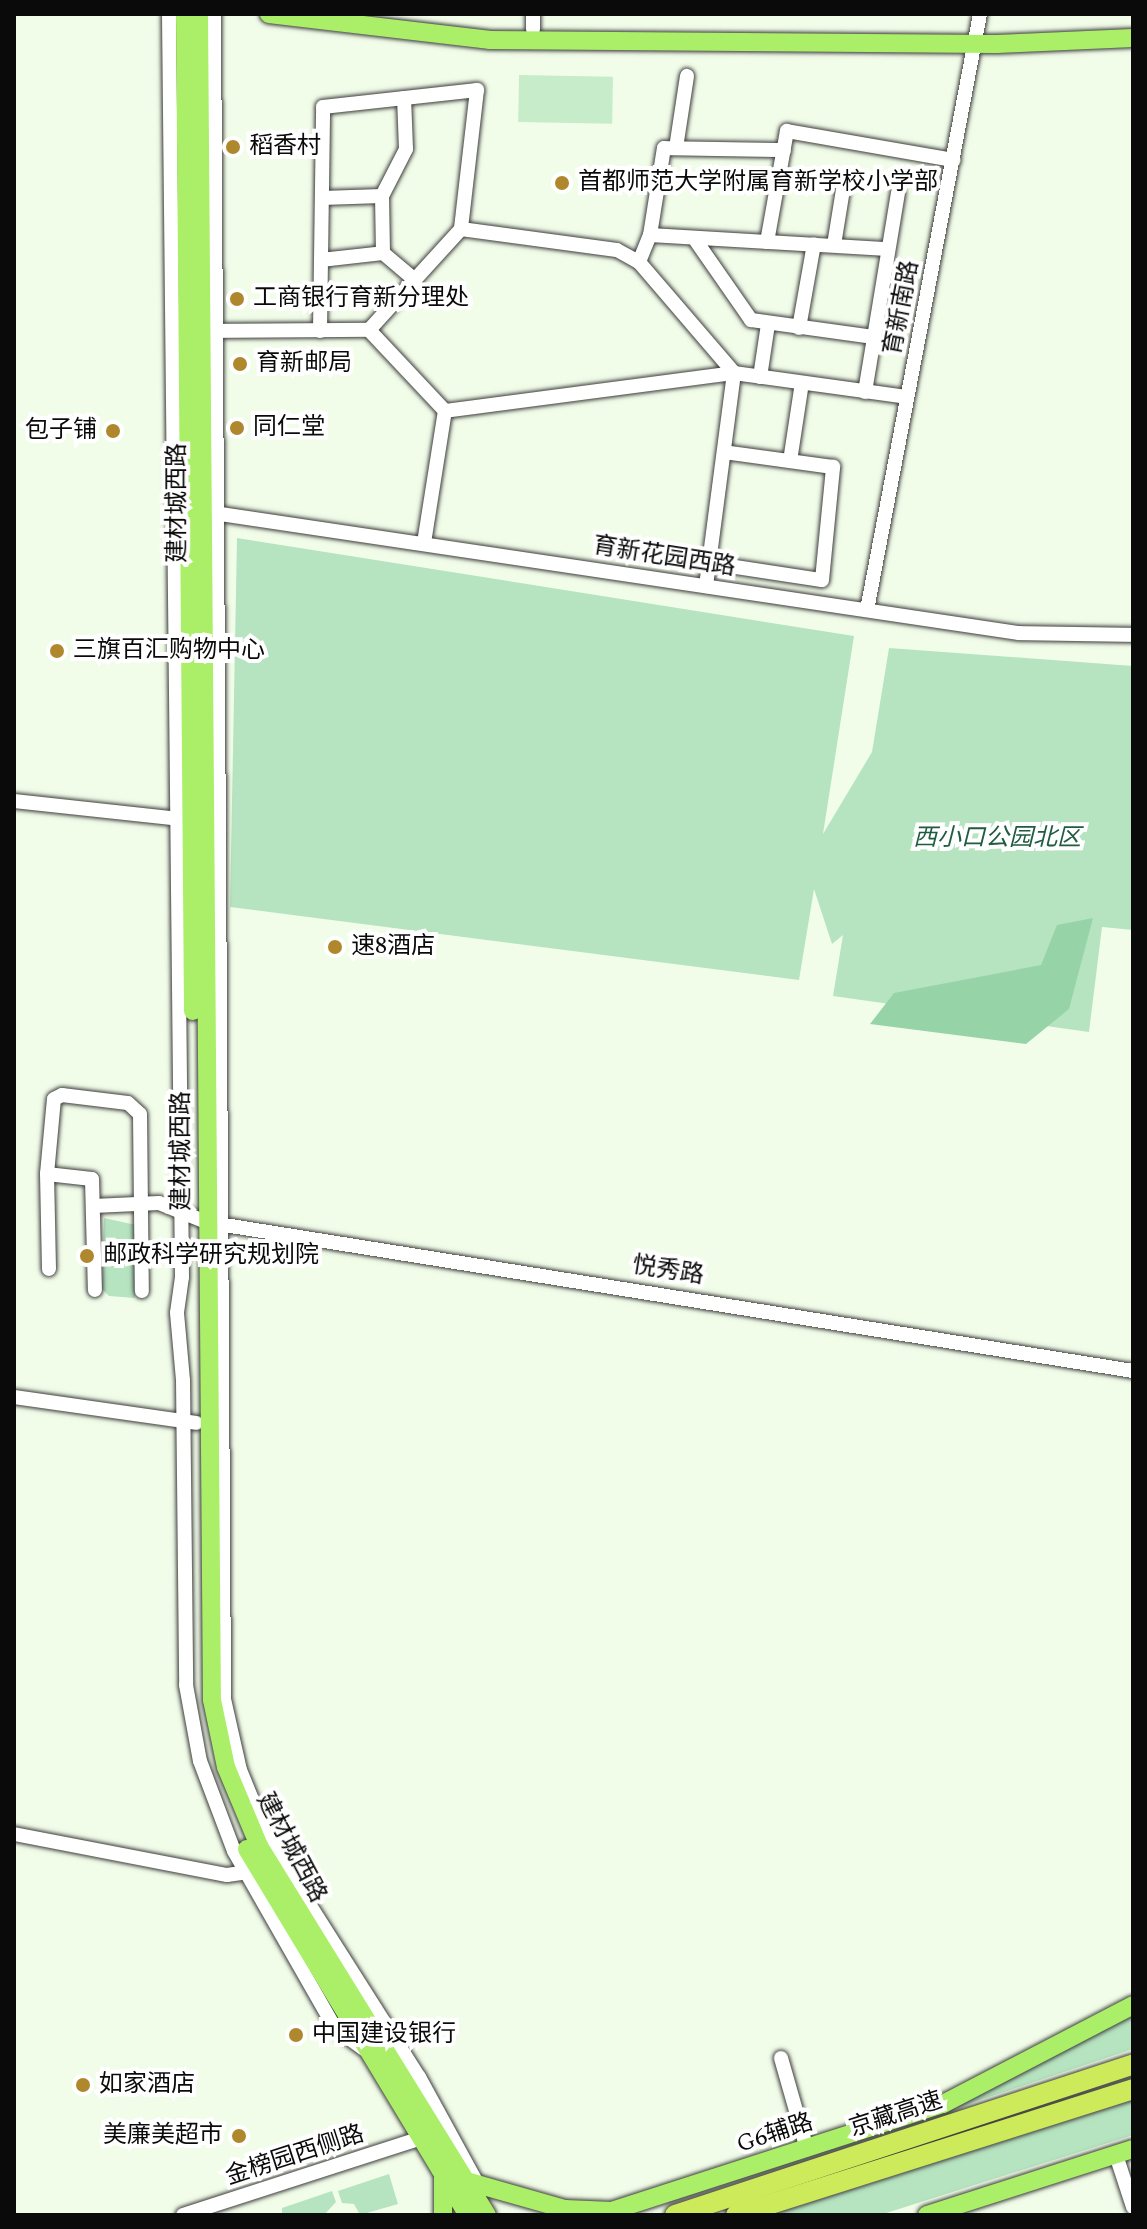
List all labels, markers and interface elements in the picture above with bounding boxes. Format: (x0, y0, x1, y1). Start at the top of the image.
place label: 稻香村 (249, 133, 321, 161)
marker: 稻香村 (224, 138, 242, 156)
place label: 首都师范大学附属育新学校小学部 (578, 169, 938, 197)
marker: 首都师范大学附属育新学校小学部 (553, 174, 571, 192)
street label: 育新南路 (879, 258, 925, 358)
place label: 工商银行育新分理处 (253, 285, 469, 313)
marker: 工商银行育新分理处 (228, 290, 246, 308)
place label: 育新邮局 (256, 350, 352, 378)
marker: 育新邮局 (231, 355, 249, 373)
place label: 同仁堂 (253, 414, 325, 442)
place label: 包子铺 (25, 417, 97, 445)
marker: 同仁堂 (228, 419, 246, 437)
marker: 包子铺 (104, 422, 122, 440)
street label: 建材城西路 (164, 443, 192, 563)
street label: 育新花园西路 (591, 532, 737, 582)
place label: 三旗百汇购物中心 (73, 637, 265, 665)
marker: 三旗百汇购物中心 (48, 642, 66, 660)
park label: 西小口公园北区 (913, 825, 1081, 853)
place label: 速8酒店 (351, 933, 435, 961)
marker: 速8酒店 (326, 938, 344, 956)
street label: 建材城西路 (168, 1091, 196, 1211)
place label: 邮政科学研究规划院 (103, 1242, 319, 1270)
marker: 邮政科学研究规划院 (78, 1247, 96, 1265)
street label: 悦秀路 (630, 1251, 706, 1291)
street label: 建材城西路 (250, 1788, 332, 1908)
place label: 中国建设银行 (312, 2021, 456, 2049)
marker: 中国建设银行 (287, 2026, 305, 2044)
place label: 如家酒店 (99, 2071, 195, 2099)
marker: 如家酒店 (74, 2076, 92, 2094)
street label: 京藏高速 (846, 2086, 946, 2144)
street label: G6辅路 (733, 2108, 817, 2160)
street label: 金榜园西侧路 (222, 2120, 368, 2192)
place label: 美廉美超市 (103, 2122, 223, 2150)
marker: 美廉美超市 (230, 2127, 248, 2145)

